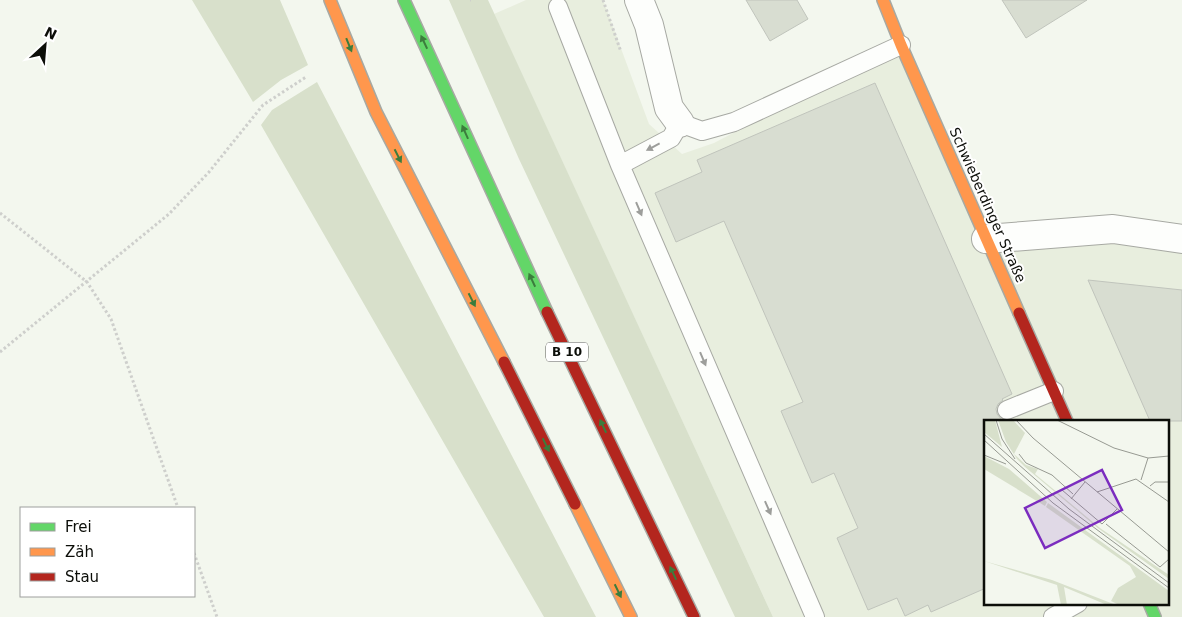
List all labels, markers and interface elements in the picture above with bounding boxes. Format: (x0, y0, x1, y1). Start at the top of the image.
north arrow (20, 20, 70, 70)
text: N (42, 24, 59, 43)
one-way arrow (419, 35, 427, 49)
one-way arrow (345, 38, 353, 52)
one-way arrow (460, 125, 468, 139)
street label: Schwieberdinger Straße (947, 125, 1029, 285)
one-way arrow (646, 143, 660, 151)
one-way arrow (394, 148, 403, 163)
one-way arrow (635, 202, 643, 217)
one-way arrow (528, 273, 536, 287)
one-way arrow (468, 293, 476, 307)
road number: B 10 (546, 342, 588, 362)
one-way arrow (699, 352, 707, 367)
one-way arrow (599, 419, 607, 433)
inset map (984, 420, 1170, 604)
one-way arrow (542, 438, 550, 452)
one-way arrow (764, 501, 772, 515)
legend (20, 507, 195, 597)
text: Frei (65, 518, 92, 536)
text: Zäh (65, 543, 94, 561)
one-way arrow (668, 566, 676, 580)
text: Stau (65, 568, 99, 586)
one-way arrow (614, 584, 622, 598)

